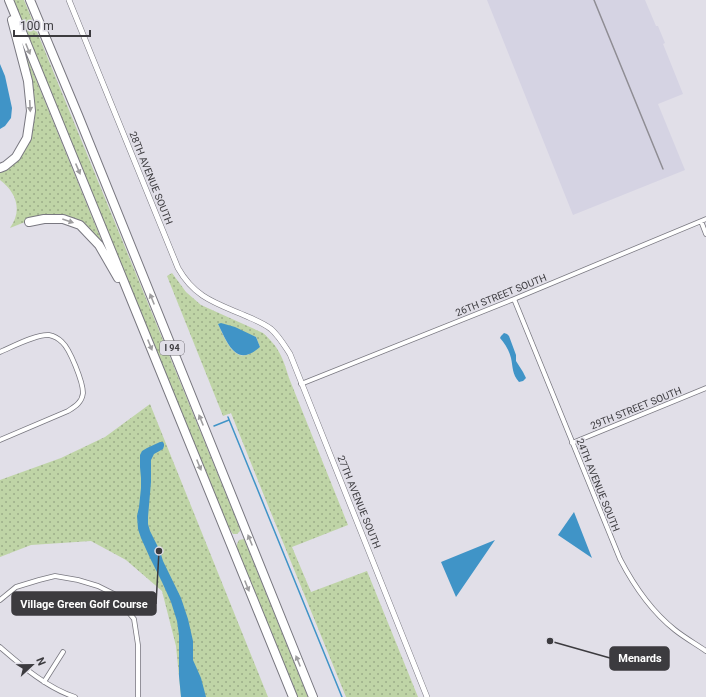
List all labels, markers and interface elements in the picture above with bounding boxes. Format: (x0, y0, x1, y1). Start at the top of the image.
scale bar (14, 12, 90, 38)
text: 100 m (20, 19, 54, 33)
one-way arrow (26, 44, 32, 56)
one-way arrow (27, 100, 34, 112)
street label: 28TH AVENUE SOUTH (127, 130, 175, 226)
one-way arrow (75, 164, 81, 176)
one-way arrow (62, 218, 74, 224)
street label: 26TH STREET SOUTH (454, 272, 548, 318)
one-way arrow (149, 293, 155, 305)
one-way arrow (147, 339, 153, 350)
road number: I 94 (160, 341, 184, 355)
street label: 29TH STREET SOUTH (589, 385, 683, 431)
one-way arrow (197, 413, 203, 425)
street label: 24TH AVENUE SOUTH (574, 437, 622, 533)
street label: 27TH AVENUE SOUTH (335, 454, 383, 550)
one-way arrow (196, 460, 202, 472)
one-way arrow (246, 534, 252, 546)
one-way arrow (245, 580, 251, 592)
callout: Village Green Golf Course (12, 592, 156, 615)
text: Village Green Golf Course (20, 598, 148, 611)
north arrow (12, 645, 52, 685)
callout: Menards (610, 647, 669, 670)
text: Menards (618, 652, 662, 665)
one-way arrow (295, 654, 301, 666)
text: N (33, 655, 48, 668)

